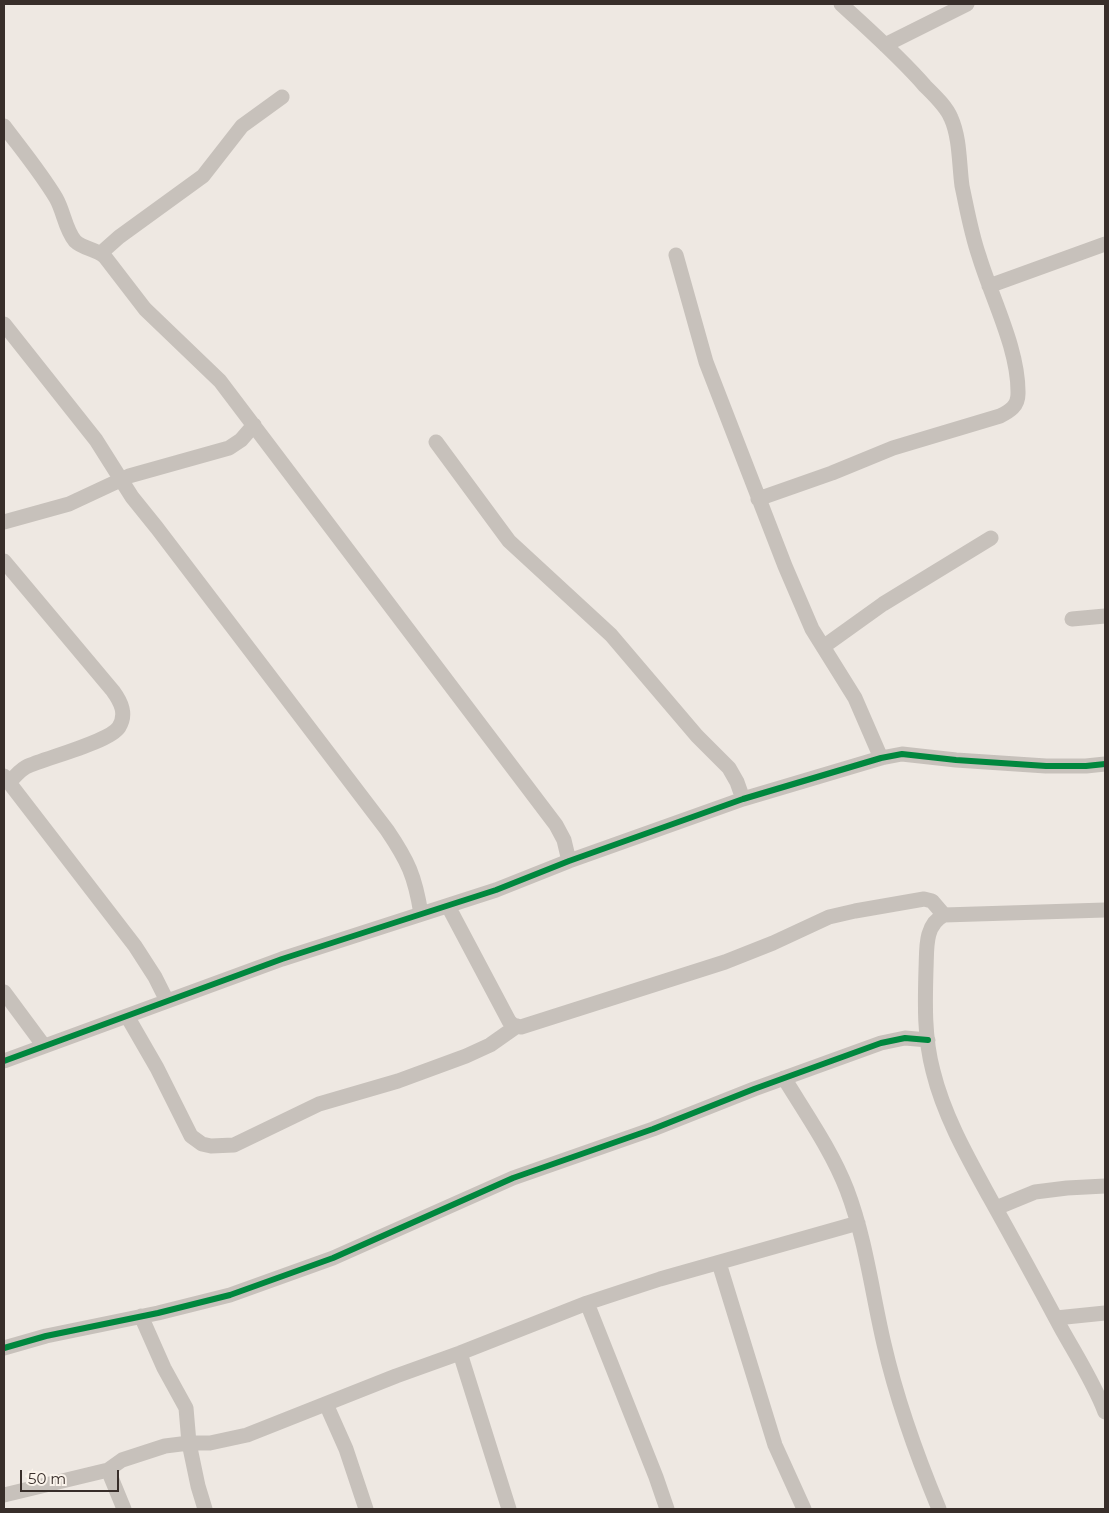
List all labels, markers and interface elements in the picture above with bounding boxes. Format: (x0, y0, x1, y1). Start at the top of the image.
scale bar (22, 1460, 121, 1492)
text: 50 m (28, 1469, 66, 1488)

